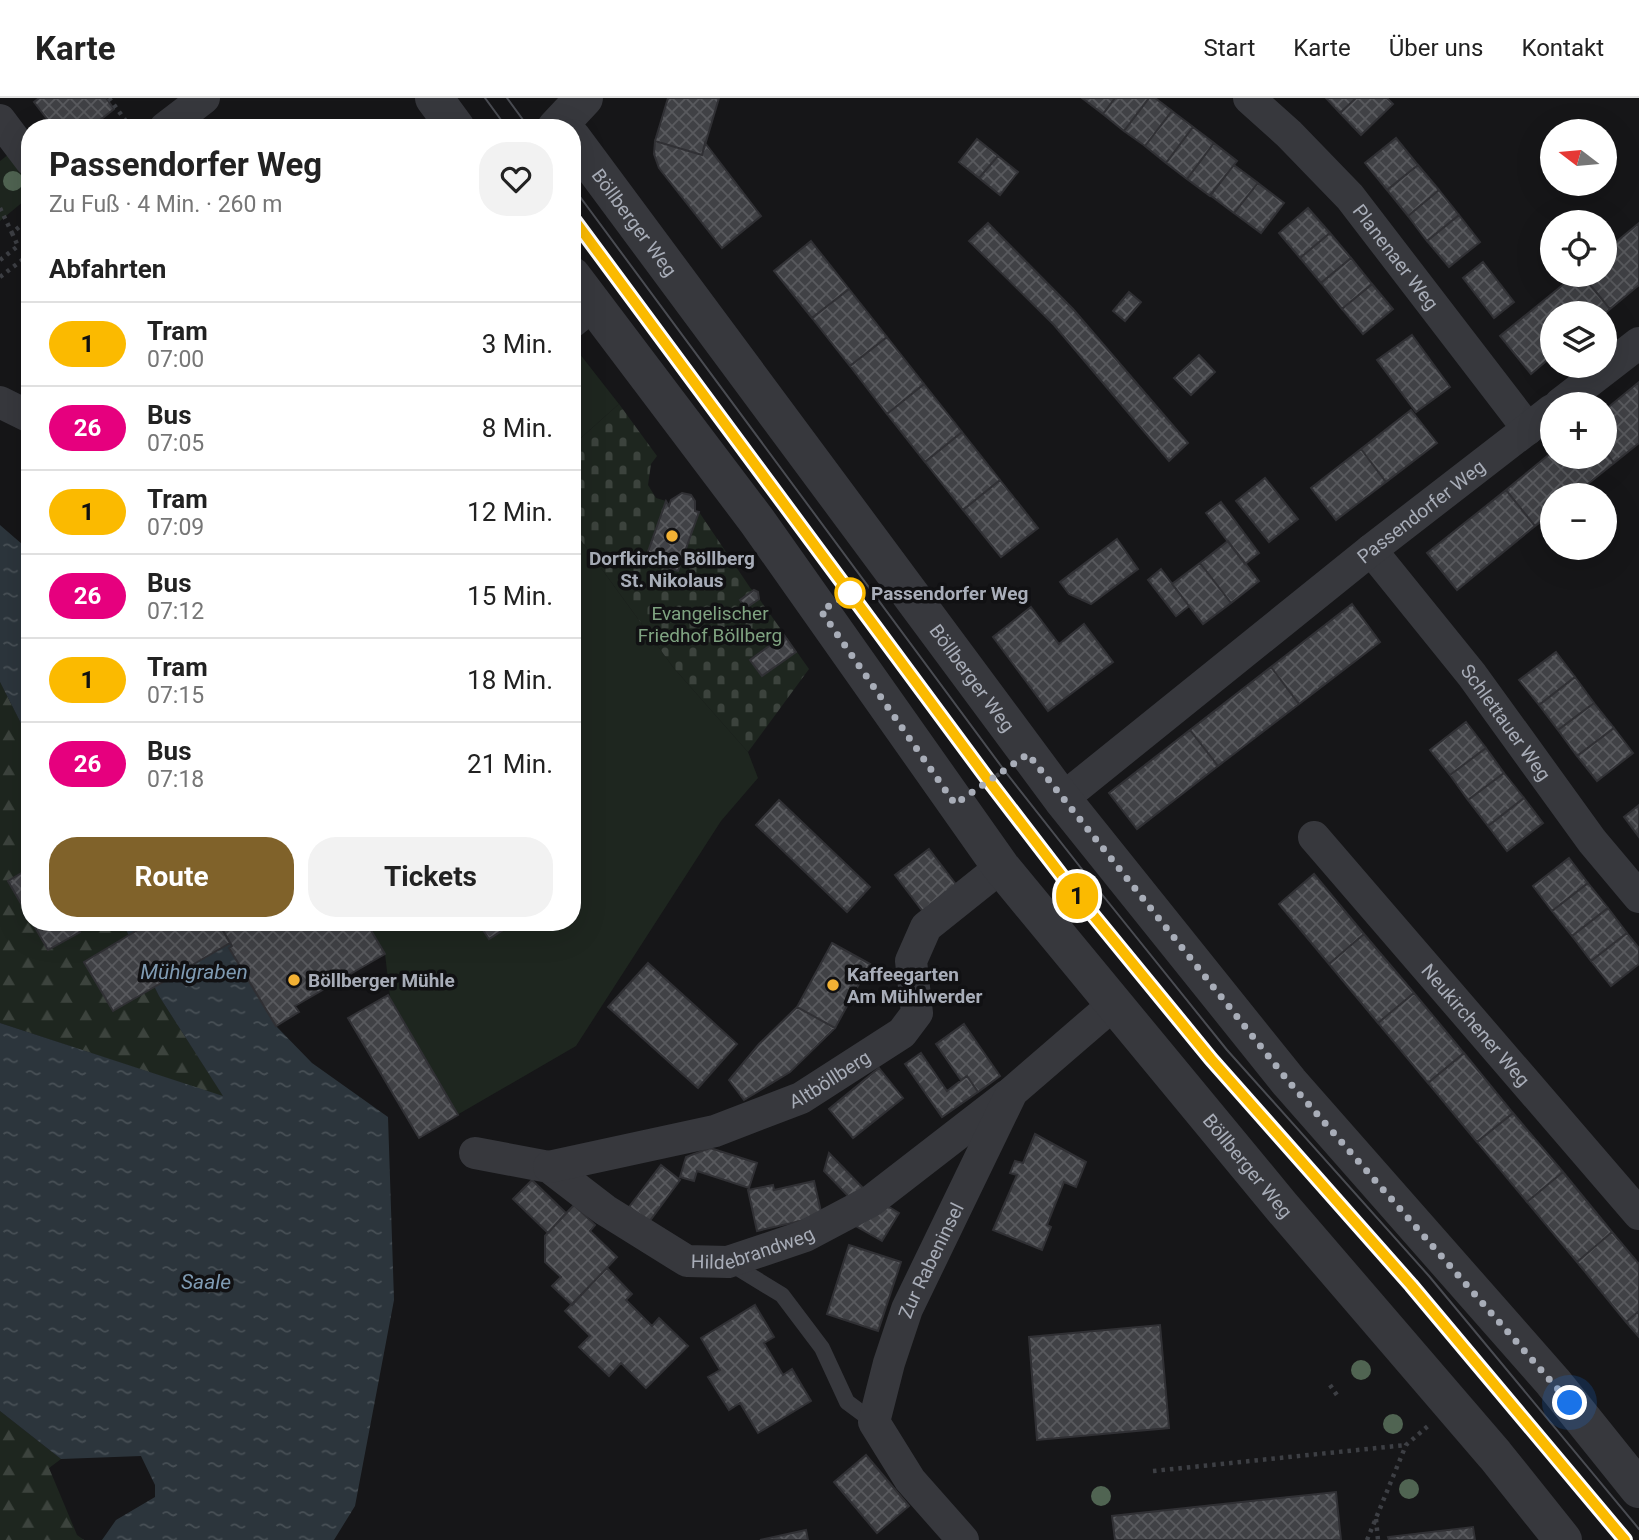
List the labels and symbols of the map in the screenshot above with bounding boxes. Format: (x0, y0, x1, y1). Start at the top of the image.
north arrow (1540, 119, 1617, 196)
street label: Böllberger Weg (587, 164, 682, 281)
street label: Planenaer Weg (1348, 200, 1443, 315)
street label: Passendorfer Weg (1353, 455, 1490, 569)
marker: Dorfkirche Böllberg St. Nikolaus (664, 528, 680, 544)
place label: Dorfkirche Böllberg St. Nikolaus (589, 547, 755, 592)
marker: Passendorfer Weg (835, 578, 865, 608)
place label: Passendorfer Weg (871, 582, 1028, 605)
park label: Evangelischer Friedhof Böllberg (638, 602, 782, 647)
street label: Böllberger Weg (924, 620, 1019, 736)
street label: Schlettauer Weg (1456, 660, 1556, 785)
line badge: 1 (1054, 873, 1100, 919)
street label: Neukirchener Weg (1416, 959, 1535, 1091)
water label: Mühlgraben (140, 960, 248, 984)
place label: Kaffeegarten Am Mühlwerder (847, 963, 983, 1008)
place label: Böllberger Mühle (308, 969, 455, 992)
marker: Böllberger Mühle (286, 972, 302, 988)
marker: Kaffeegarten Am Mühlwerder (825, 977, 841, 993)
street label: Altböllberg (786, 1046, 875, 1113)
street label: Böllberger Weg (1198, 1109, 1297, 1223)
street label: Zur Rabeninsel (894, 1199, 969, 1321)
street label: Hildebrandweg (691, 1222, 818, 1274)
water label: Saale (181, 1270, 231, 1294)
your location (1552, 1385, 1587, 1420)

